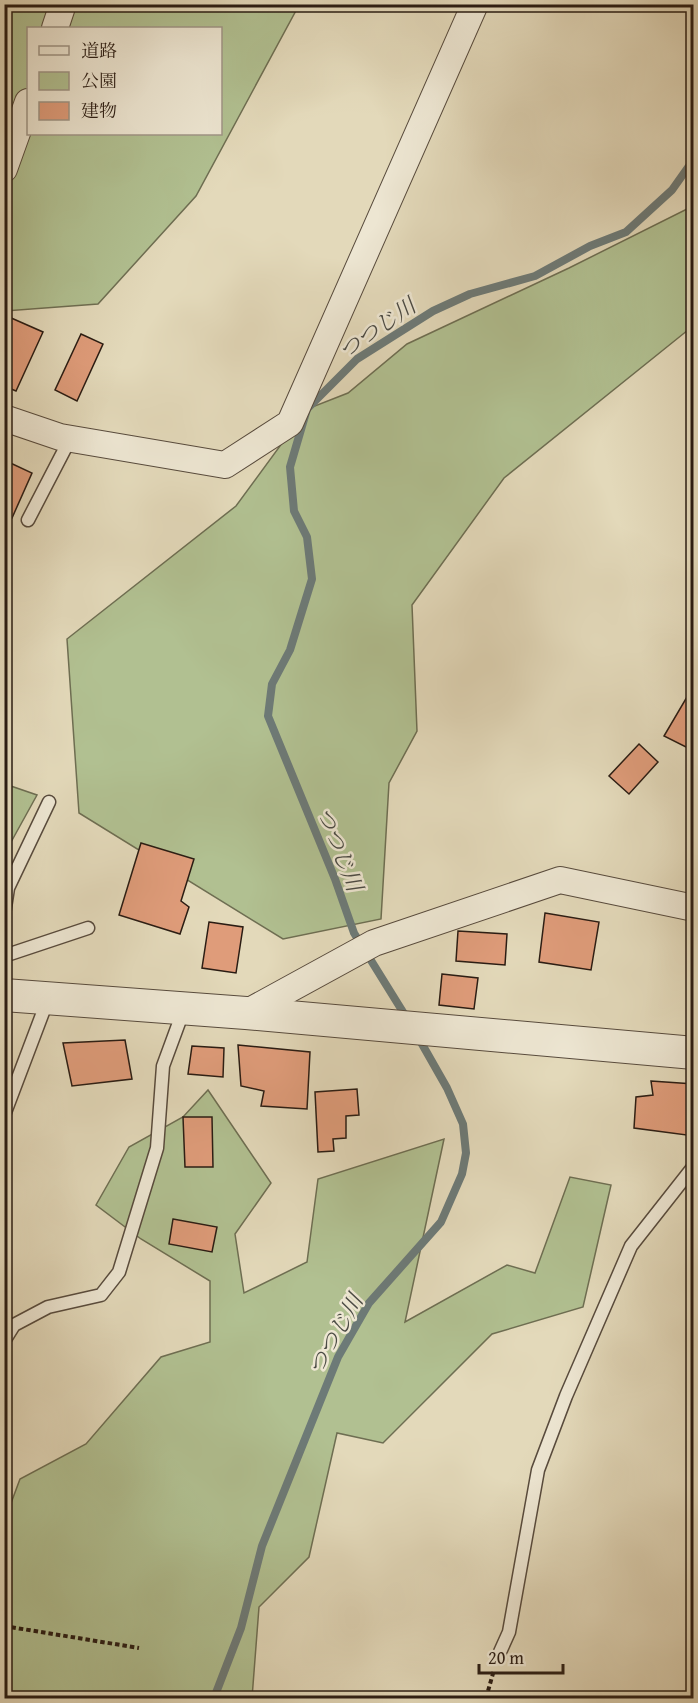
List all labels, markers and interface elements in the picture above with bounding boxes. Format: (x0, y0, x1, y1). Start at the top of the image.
legend (27, 27, 222, 135)
text: 道路 (81, 37, 117, 64)
text: 公園 (81, 67, 117, 94)
text: 建物 (81, 97, 117, 124)
water label: つつじ川 (332, 289, 424, 366)
water label: つつじ川 (309, 802, 372, 898)
water label: つつじ川 (300, 1286, 371, 1380)
scale bar (479, 1637, 563, 1675)
text: 20 m (488, 1644, 524, 1671)

